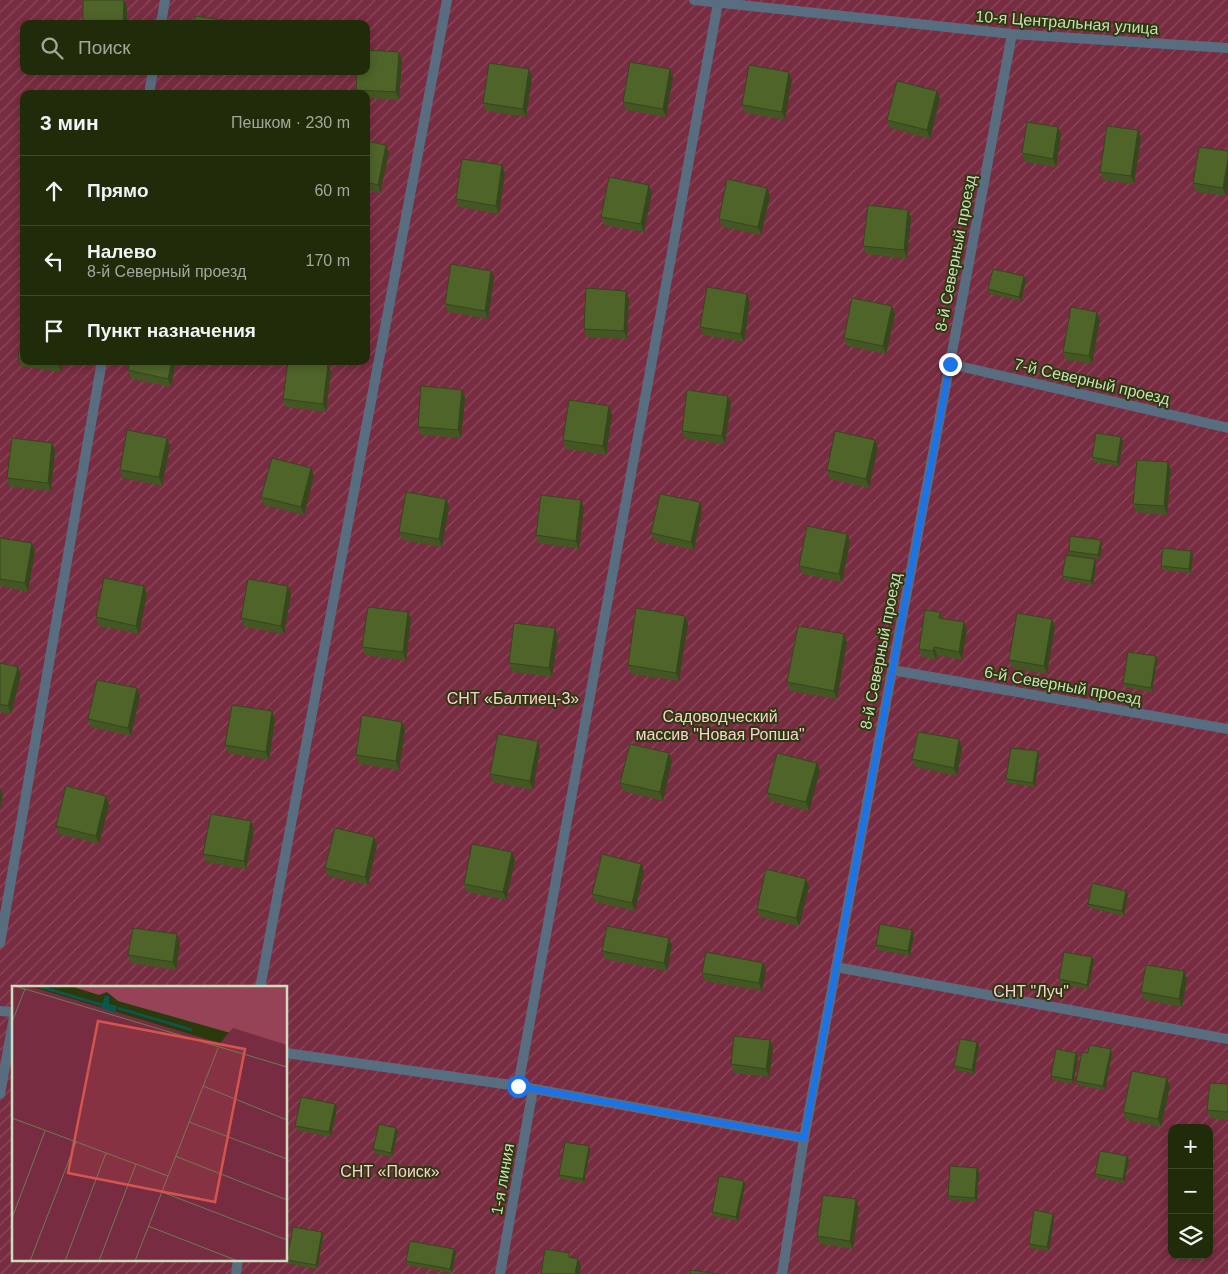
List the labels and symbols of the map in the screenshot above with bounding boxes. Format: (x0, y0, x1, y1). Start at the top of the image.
street label: 10-я Центральная улица (975, 8, 1159, 37)
street label: 8-й Северный проезд (932, 173, 979, 333)
route end (939, 353, 962, 376)
street label: 7-й Северный проезд (1012, 355, 1172, 408)
street label: 8-й Северный проезд (857, 571, 904, 731)
street label: 6-й Северный проезд (983, 663, 1143, 708)
park label: СНТ «Балтиец-3» (447, 690, 579, 707)
park label: Садоводческий массив "Новая Ропша" (635, 708, 805, 743)
park label: СНТ "Луч" (993, 983, 1069, 1000)
inset map (12, 986, 288, 1262)
route start (507, 1075, 530, 1098)
street label: 1-я линия (488, 1142, 517, 1216)
park label: СНТ «Поиск» (340, 1163, 440, 1180)

